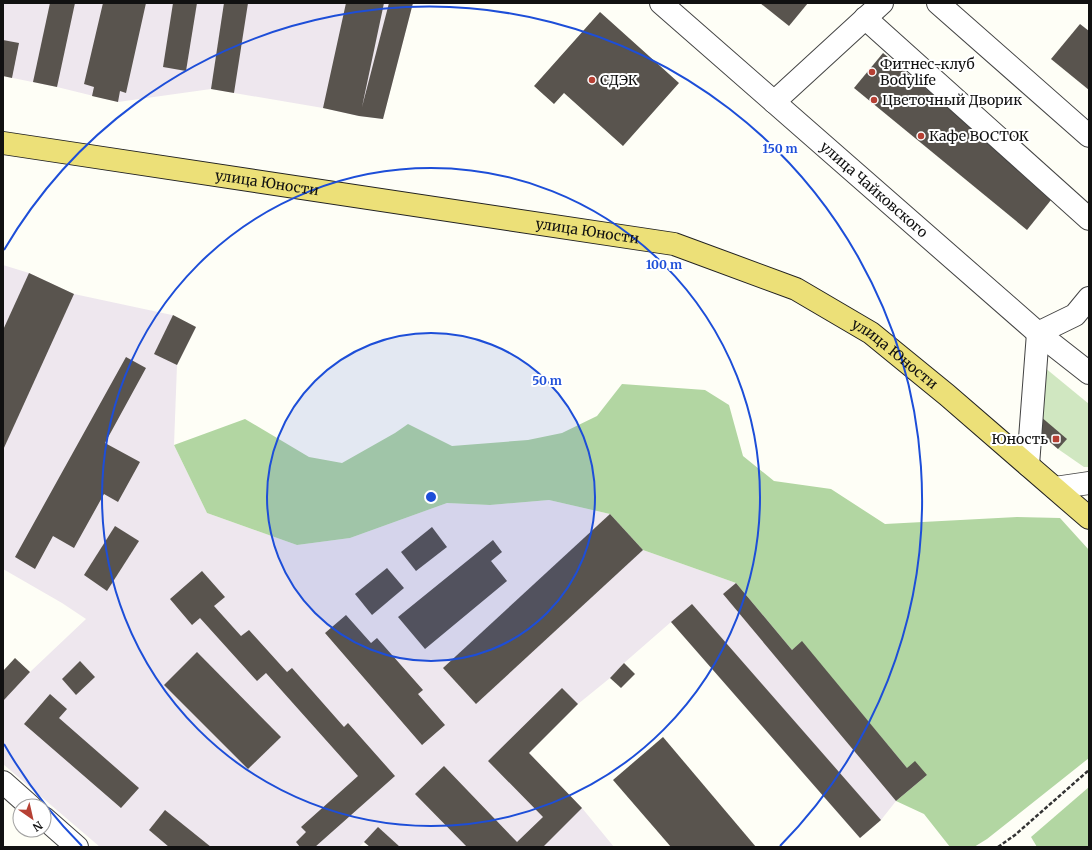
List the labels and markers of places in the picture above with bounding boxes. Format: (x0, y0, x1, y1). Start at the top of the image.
place label: Фитнес-клуб Bodylife (880, 55, 975, 89)
marker: Фитнес-клуб Bodylife (867, 67, 877, 77)
place label: СДЭК (600, 71, 638, 89)
marker: СДЭК (587, 75, 597, 85)
place label: Цветочный Дворик (882, 91, 1022, 109)
marker: Цветочный Дворик (869, 95, 879, 105)
place label: Кафе ВОСТОК (929, 127, 1029, 145)
marker: Кафе ВОСТОК (916, 131, 926, 141)
place label: Юность (992, 430, 1048, 448)
marker: Юность (1051, 434, 1061, 444)
centre of rings (424, 490, 438, 504)

